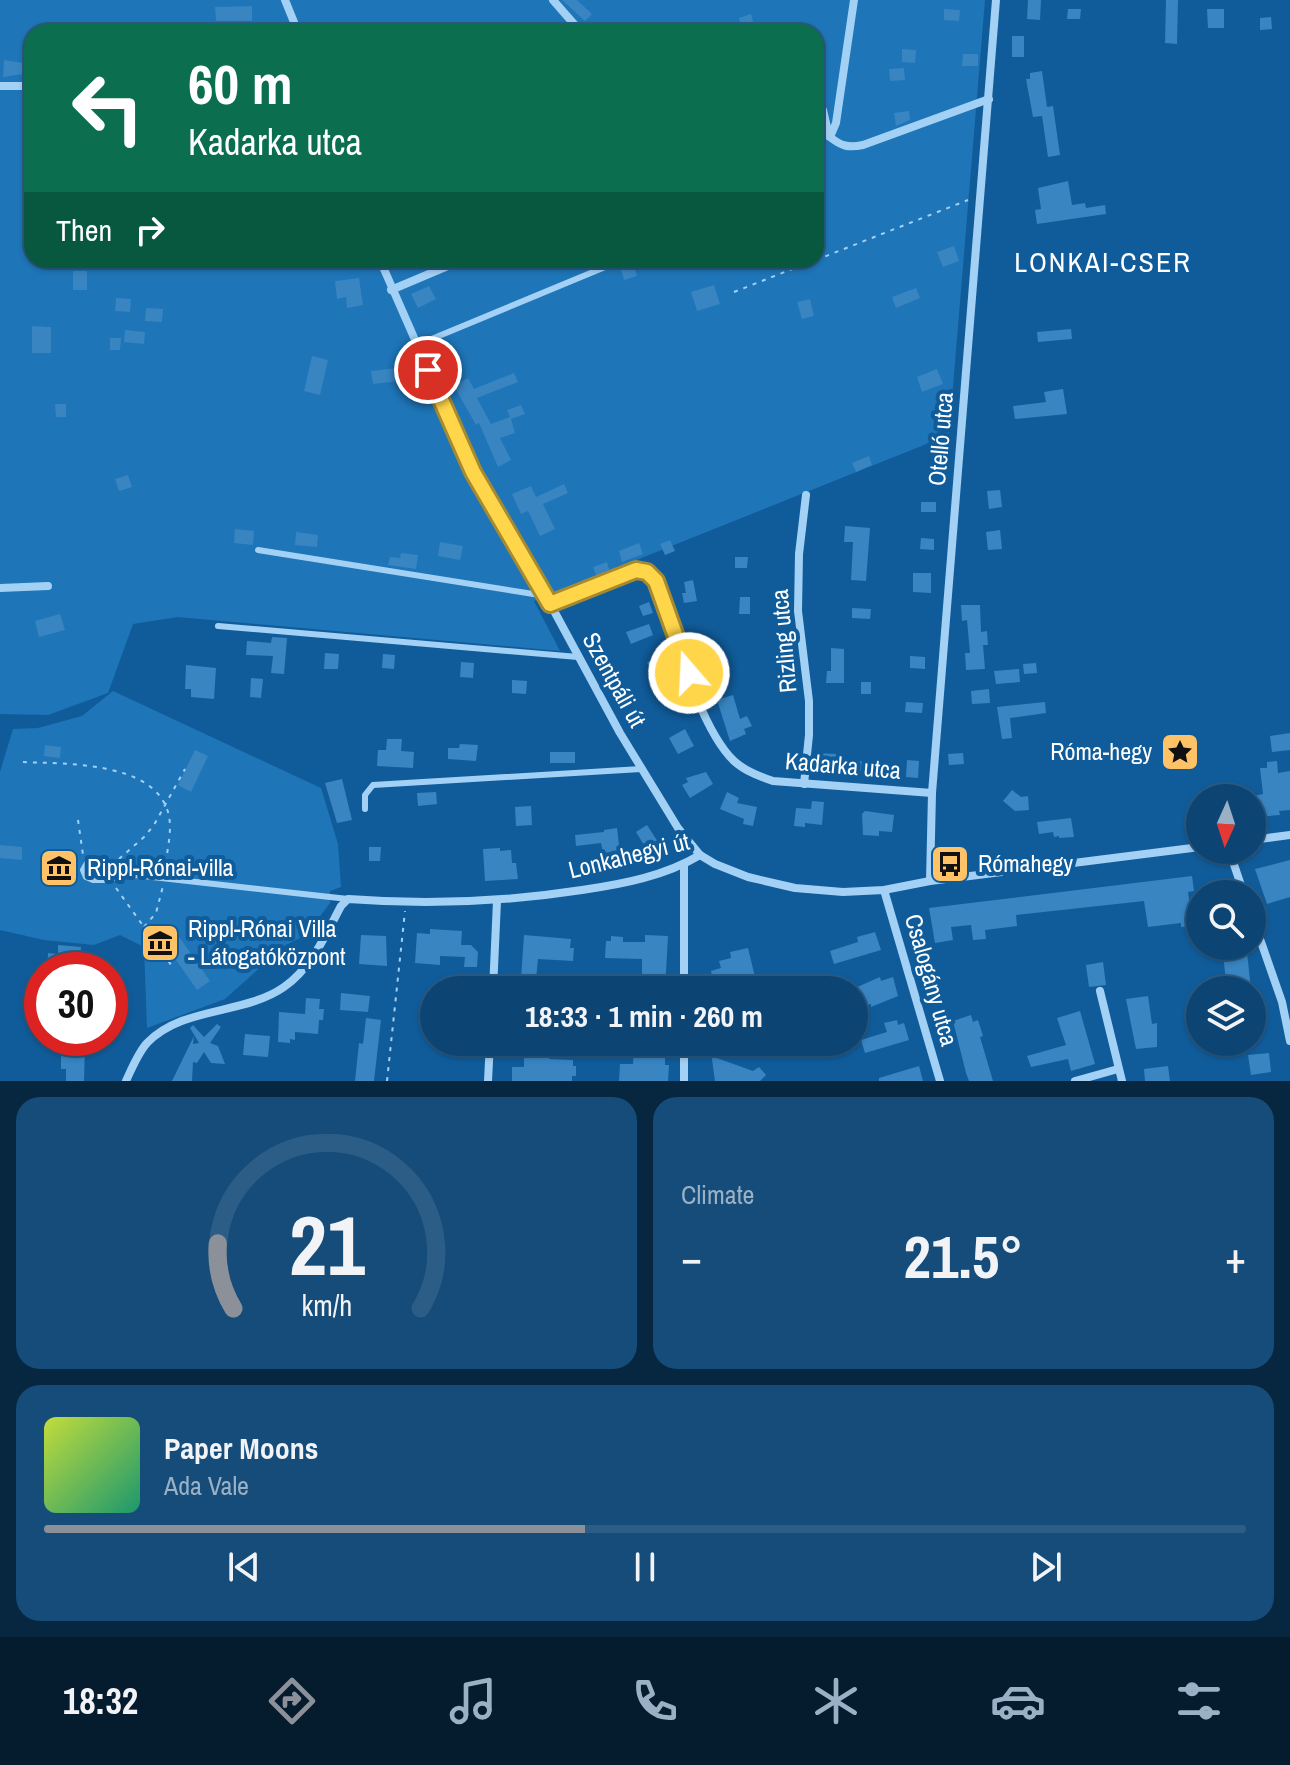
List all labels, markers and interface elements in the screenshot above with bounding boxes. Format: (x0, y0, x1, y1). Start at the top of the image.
text: 60 m (188, 46, 293, 121)
icon: left (56, 56, 160, 160)
text: Kadarka utca (188, 118, 362, 166)
icon: right (128, 208, 172, 252)
text: Then (56, 210, 112, 250)
district label: LONKAI-CSER (1014, 243, 1192, 281)
pin (394, 336, 462, 404)
icon: arrive (406, 348, 450, 392)
street label: Otelló utca (920, 391, 960, 487)
street label: Rizling utca (763, 588, 803, 694)
street label: Szentpáli út (576, 626, 654, 733)
position arrow (647, 631, 731, 715)
place icon: Róma-hegy (1159, 731, 1201, 773)
place label: Róma-hegy (1050, 735, 1152, 767)
street label: Kadarka utca (784, 744, 902, 786)
north arrow (1186, 784, 1266, 864)
map controls (1186, 784, 1266, 1056)
street label: Lonkahegyi út (565, 824, 693, 886)
bus stop icon: Rómahegy (929, 843, 971, 885)
museum icon: Rippl-Rónai-villa (38, 847, 80, 889)
place label: Rómahegy (978, 847, 1073, 879)
place label: Rippl-Rónai-villa (87, 851, 234, 883)
button: search (1186, 880, 1266, 960)
street label: Csalogány utca (898, 910, 966, 1049)
place label: Rippl-Rónai Villa - Látogatóközpont (188, 912, 346, 972)
museum icon: Rippl-Rónai Villa - Látogatóközpont (139, 922, 181, 964)
speed limit sign: 30 (24, 952, 128, 1056)
button: layers (1186, 976, 1266, 1056)
text: 18:33 · 1 min · 260 m (525, 996, 763, 1036)
text: Climate (681, 1177, 754, 1212)
text: 21 (289, 1189, 364, 1301)
text: 21.5° (904, 1216, 1023, 1297)
text: − (681, 1227, 702, 1287)
text: + (1225, 1227, 1246, 1287)
text: km/h (301, 1286, 352, 1325)
text: Paper Moons (164, 1428, 318, 1468)
text: Ada Vale (164, 1468, 249, 1503)
icon: previous (222, 1545, 266, 1589)
icon: pause (623, 1545, 667, 1589)
icon: next (1024, 1545, 1068, 1589)
icon: directions (264, 1673, 320, 1729)
icon: music (445, 1673, 501, 1729)
icon: phone (627, 1673, 683, 1729)
icon: climate (808, 1673, 864, 1729)
icon: car (990, 1673, 1046, 1729)
icon: filters (1171, 1673, 1227, 1729)
text: 18:32 (63, 1677, 138, 1725)

